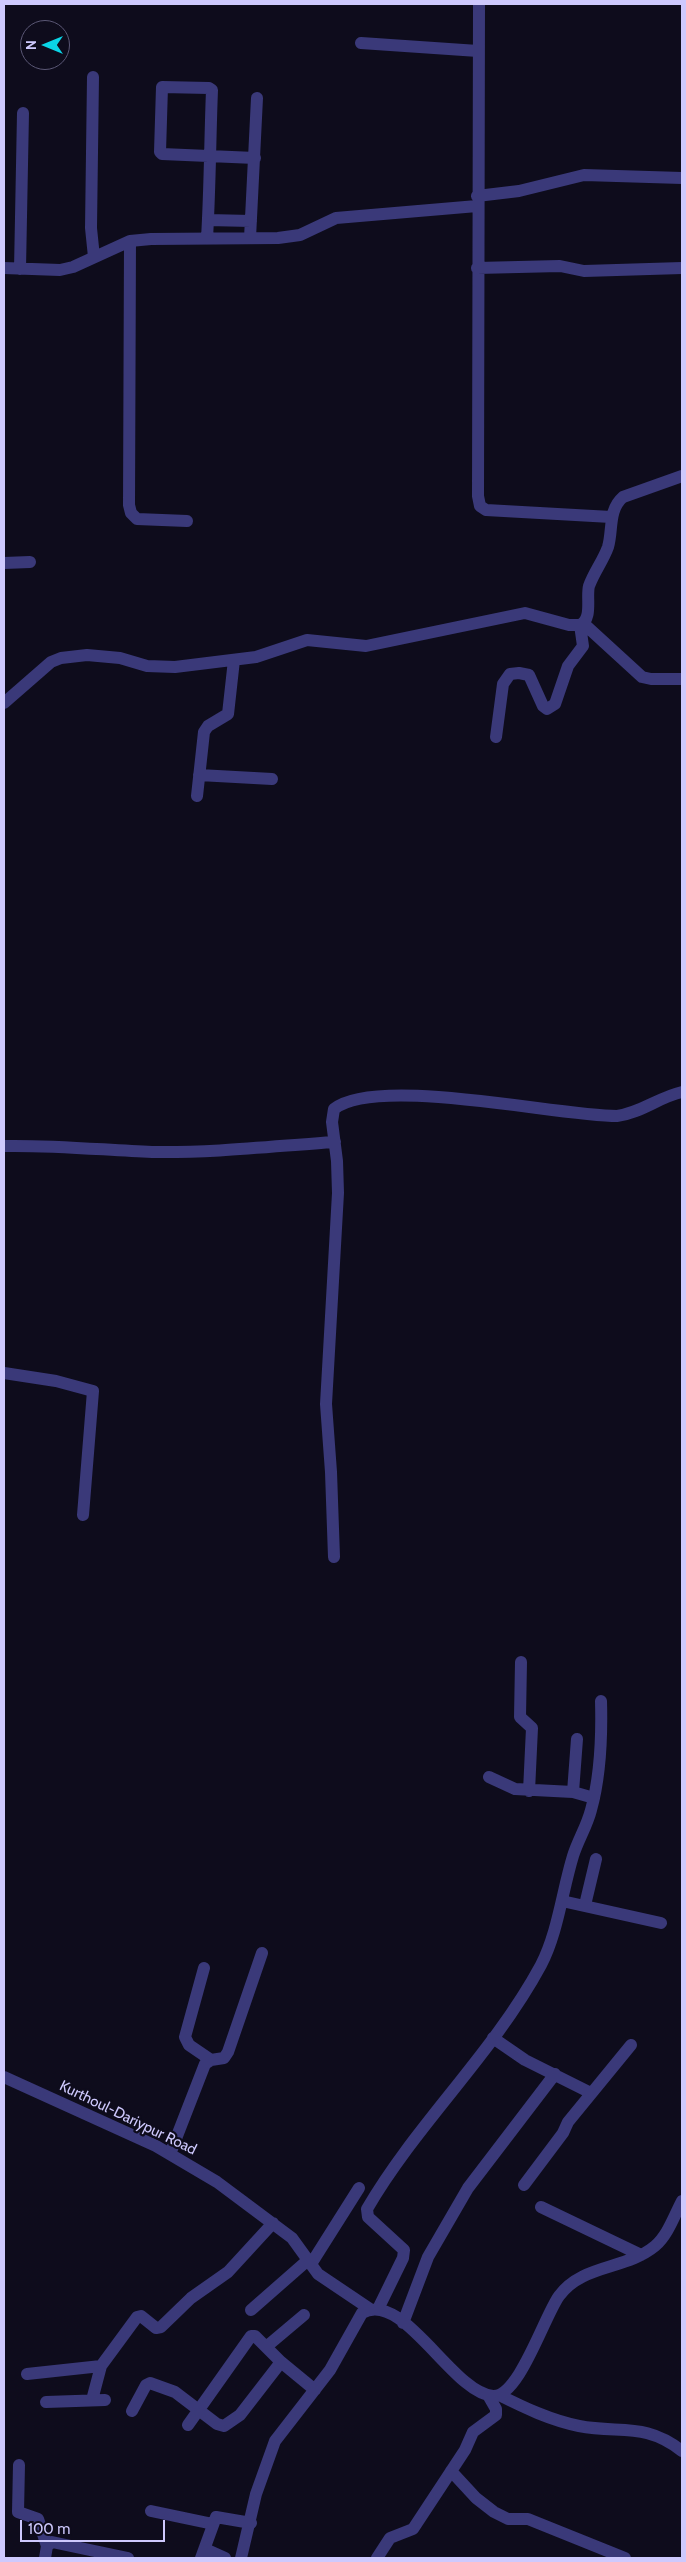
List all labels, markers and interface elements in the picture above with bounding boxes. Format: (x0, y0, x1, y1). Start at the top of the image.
north arrow (20, 20, 70, 70)
text: N (22, 40, 40, 50)
street label: Kurthoul-Dariypur Road (57, 2077, 199, 2159)
scale bar (22, 2510, 168, 2542)
text: 100 m (28, 2520, 70, 2538)

